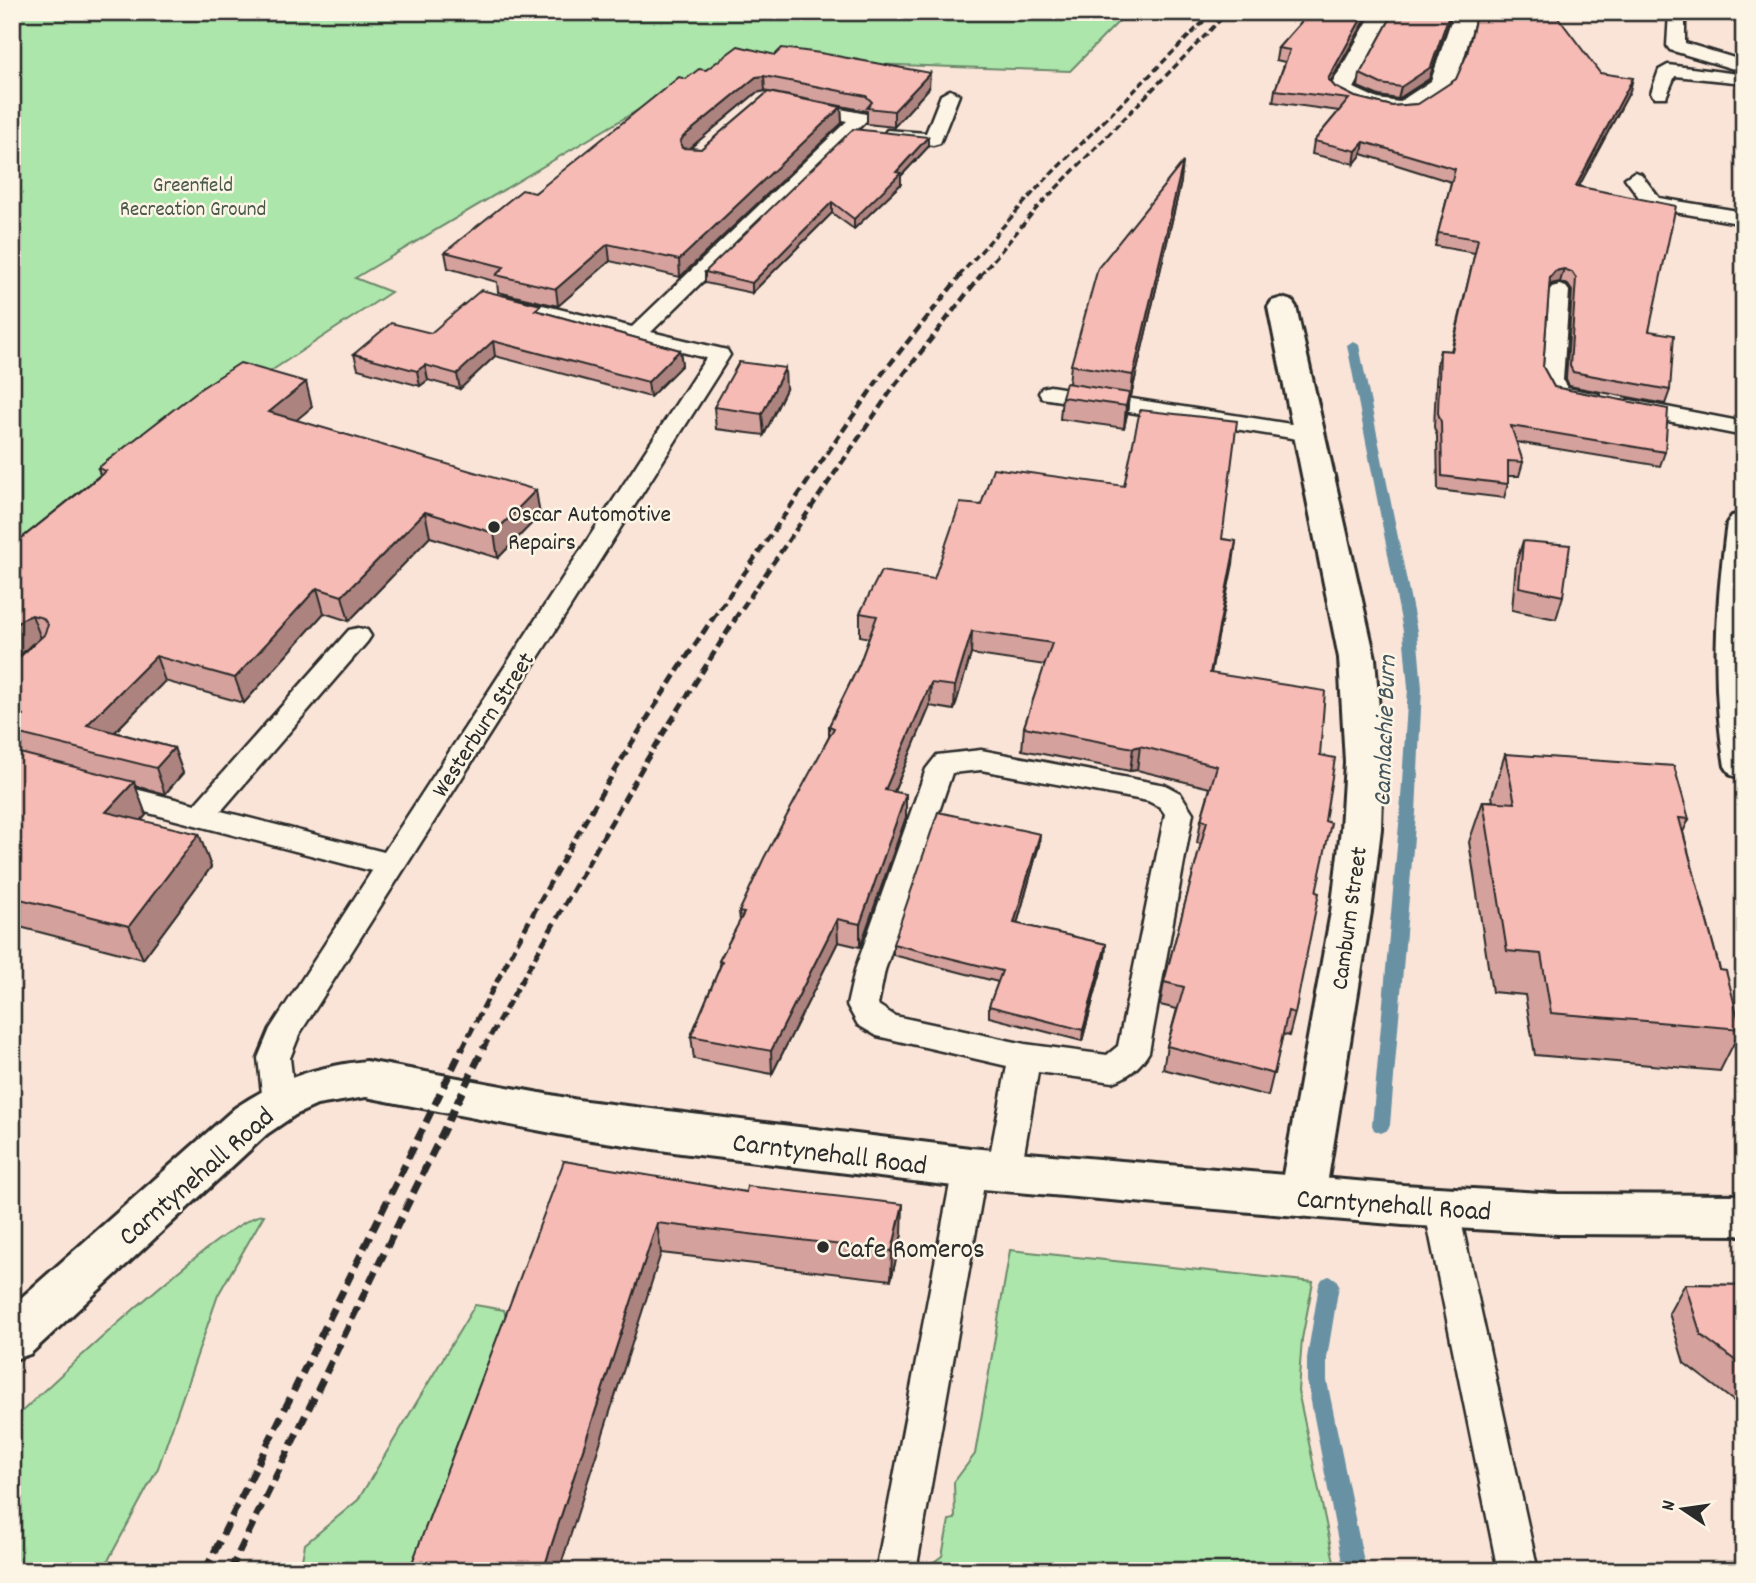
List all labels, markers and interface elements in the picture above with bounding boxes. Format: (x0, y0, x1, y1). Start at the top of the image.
park label: Greenfield Recreation Ground (120, 172, 266, 226)
place label: Oscar Automotive Repairs (508, 499, 671, 561)
marker: Oscar Automotive Repairs (486, 519, 502, 535)
street label: Westerburn Street (425, 646, 544, 805)
water label: Camlachie Burn (1365, 654, 1408, 807)
street label: Camburn Street (1324, 845, 1378, 992)
street label: Carntynehall Road (111, 1100, 285, 1258)
street label: Carntynehall Road (730, 1125, 929, 1189)
street label: Carntynehall Road (1295, 1181, 1492, 1235)
place label: Cafe Romeros (837, 1232, 985, 1272)
marker: Cafe Romeros (815, 1239, 831, 1255)
north arrow (1648, 1474, 1718, 1544)
text: N (1656, 1498, 1684, 1514)

